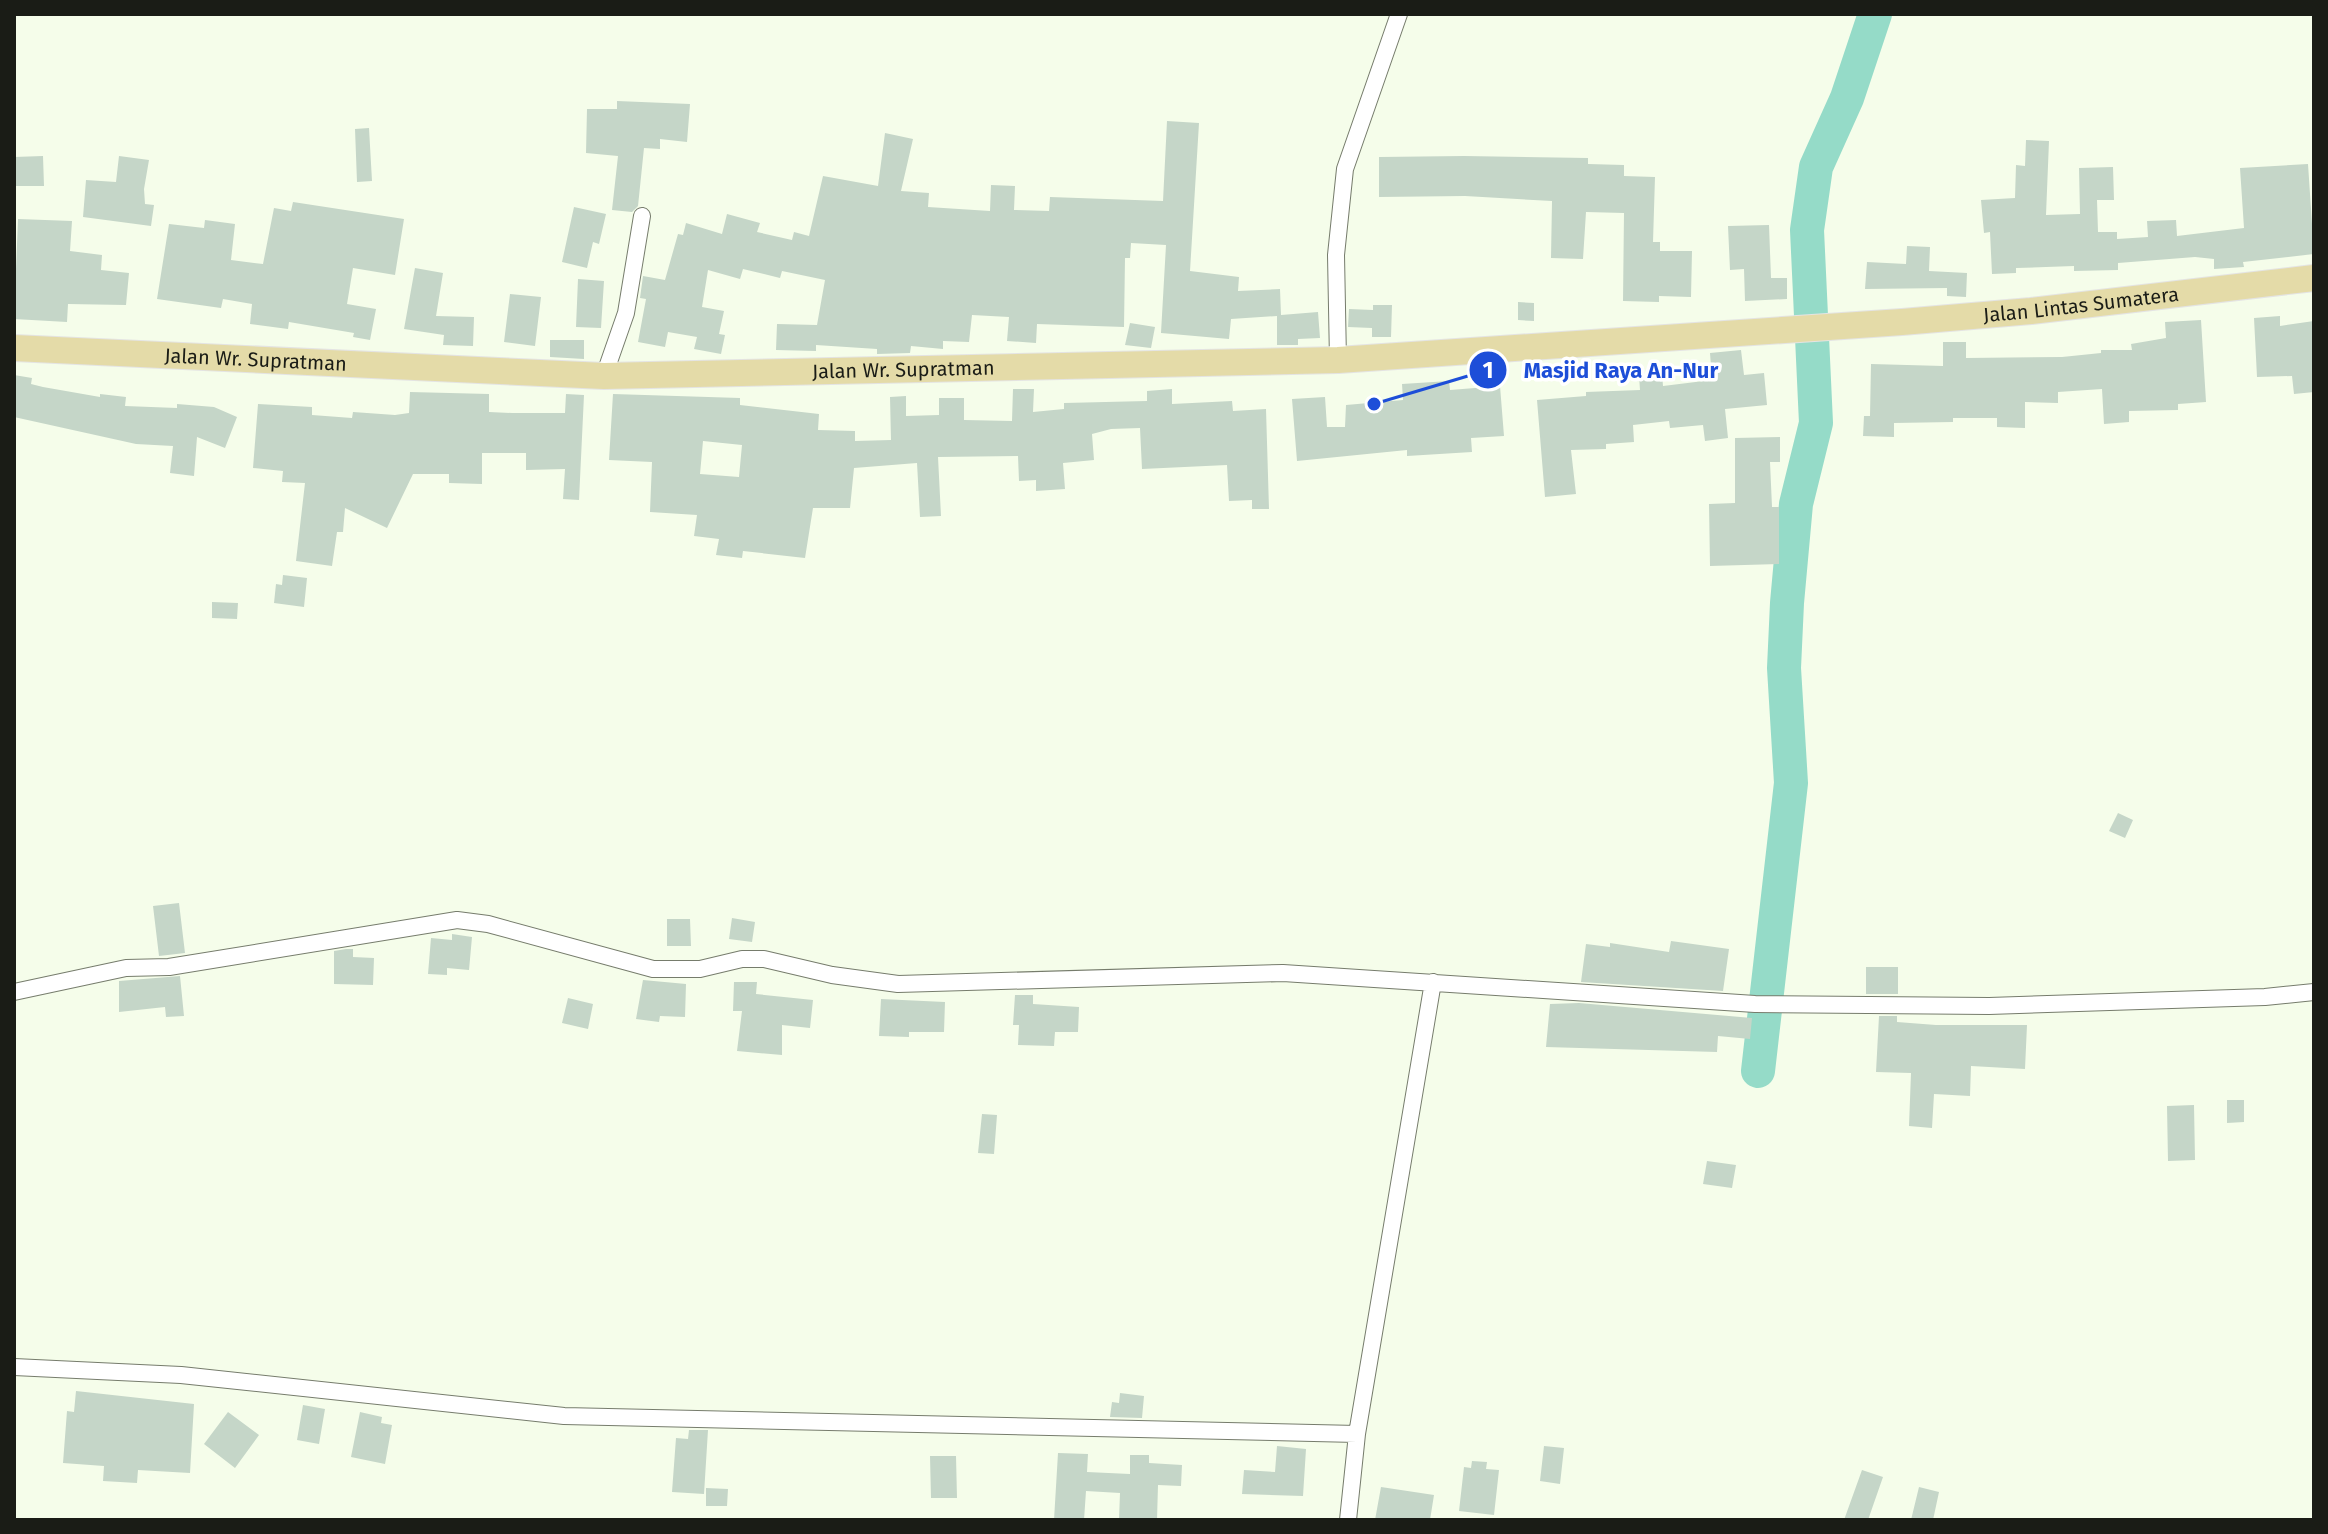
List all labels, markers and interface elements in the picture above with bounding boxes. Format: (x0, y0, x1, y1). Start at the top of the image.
street label: Jalan Lintas Sumatera (1982, 282, 2180, 327)
street label: Jalan Wr. Supratman (164, 343, 347, 376)
callout: Masjid Raya An-Nur (1468, 347, 1735, 393)
street label: Jalan Wr. Supratman (812, 355, 995, 383)
text: 1 (1482, 356, 1494, 384)
text: Masjid Raya An-Nur (1524, 357, 1718, 384)

